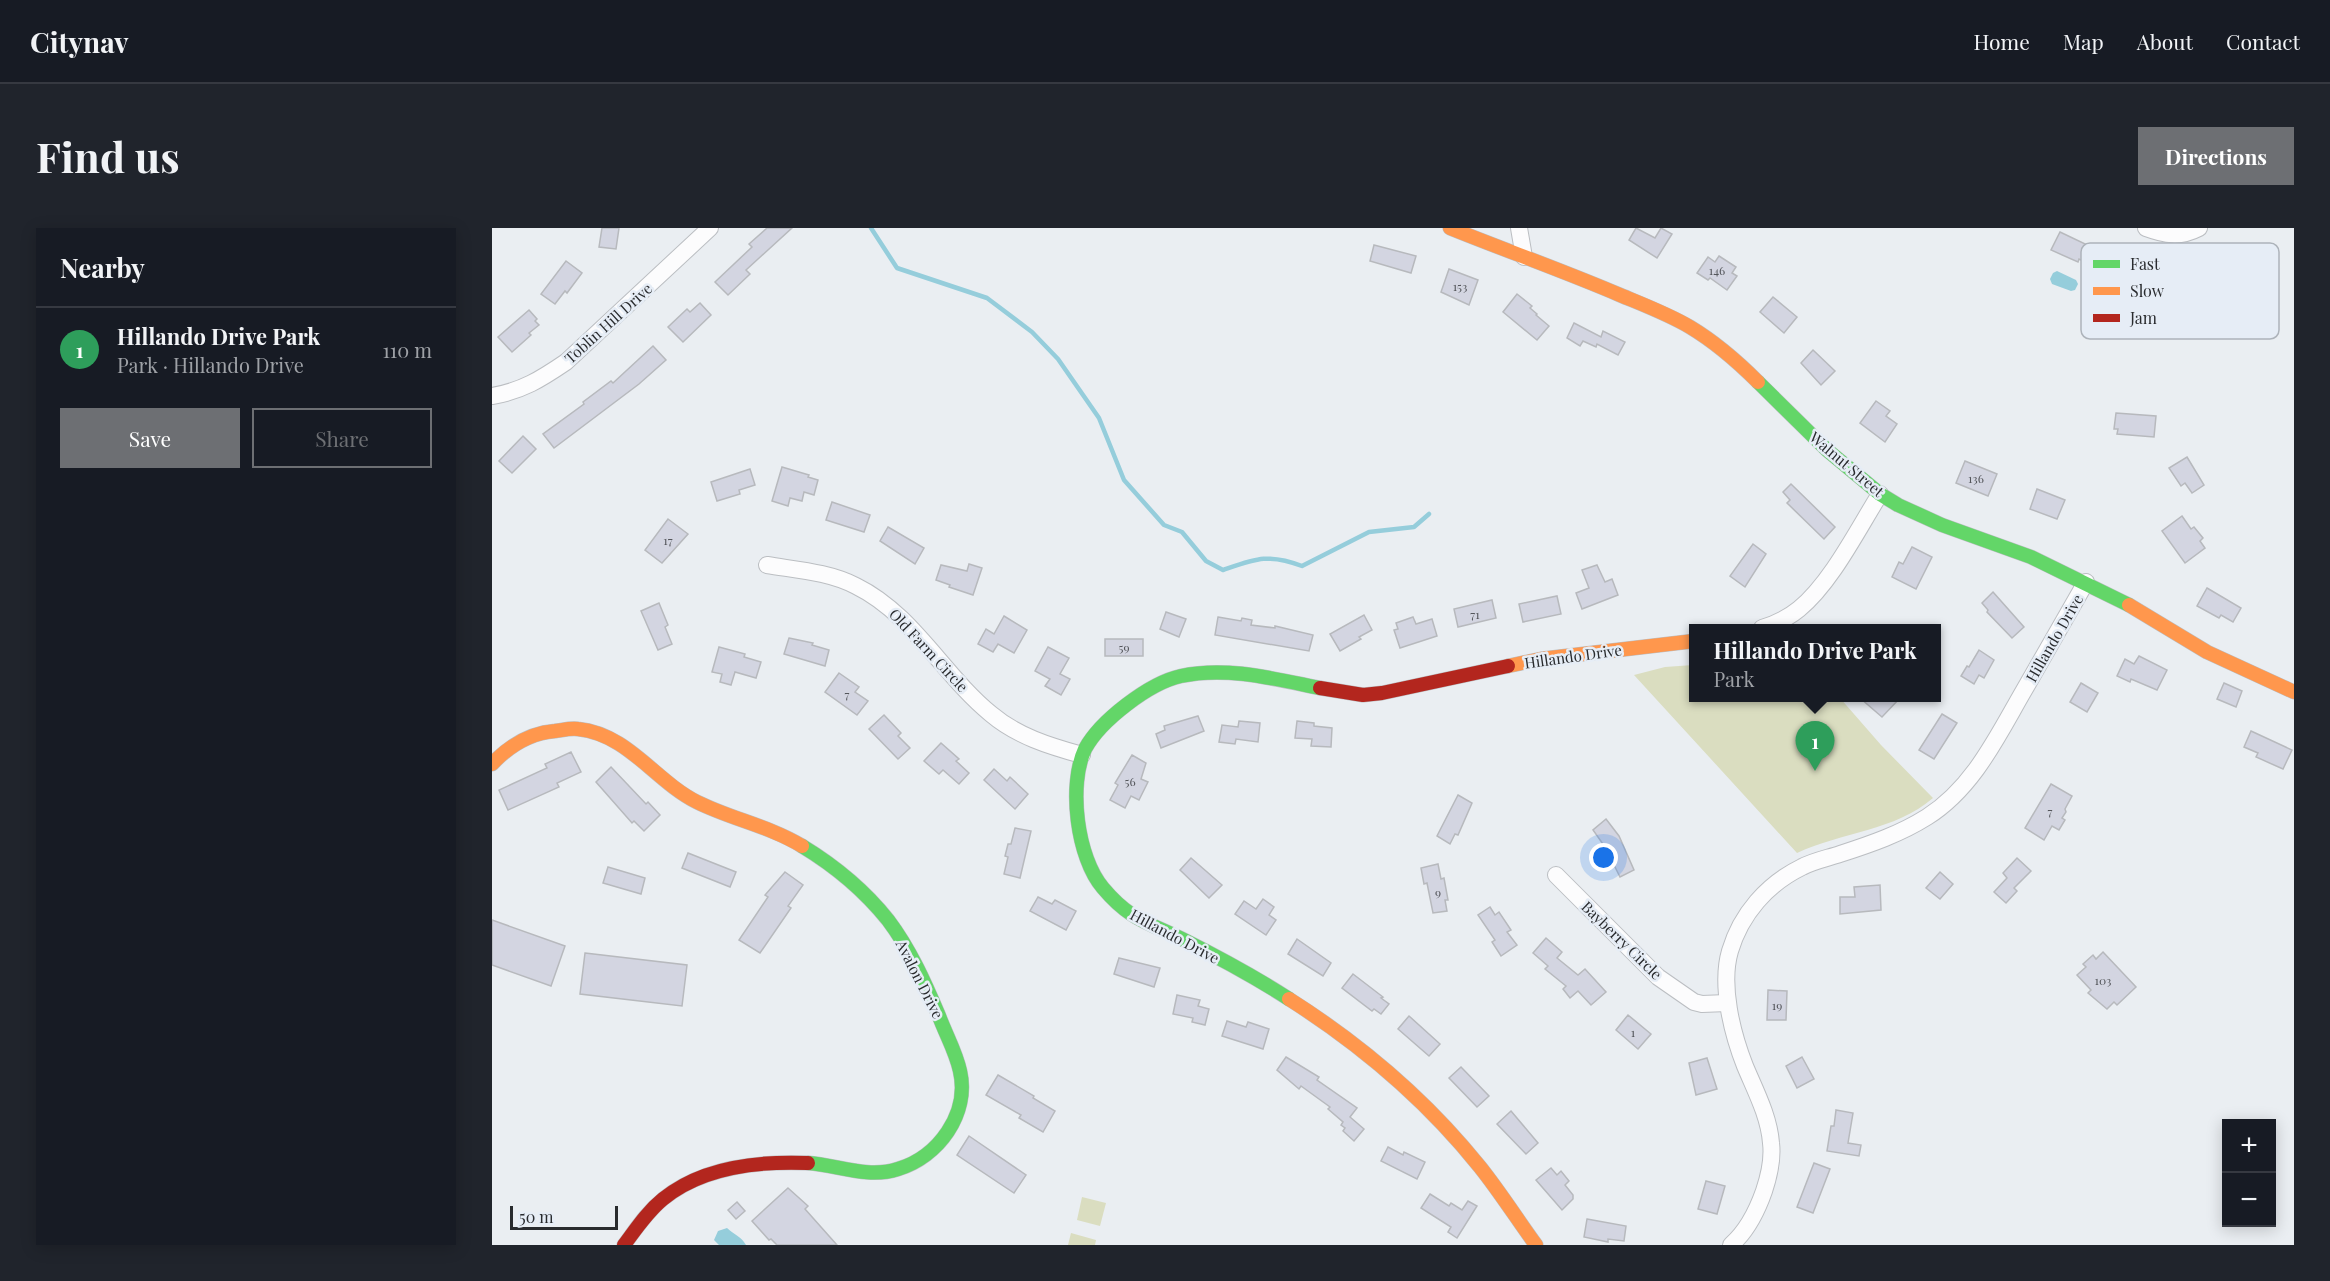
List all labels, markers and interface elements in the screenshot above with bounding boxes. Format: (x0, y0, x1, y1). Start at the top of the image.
text: Citynav (30, 23, 129, 60)
text: Home (1974, 27, 2030, 55)
text: Map (2063, 27, 2104, 55)
text: About (2137, 27, 2193, 55)
text: Contact (2226, 27, 2300, 55)
button: Directions (2138, 127, 2294, 185)
text: Find us (36, 128, 180, 184)
legend (2081, 243, 2279, 339)
text: Nearby (60, 250, 145, 285)
text: Fast (2130, 253, 2160, 274)
house number: 146 (1709, 262, 1725, 278)
street label: Toblin Hill Drive (560, 278, 656, 368)
house number: 153 (1453, 278, 1467, 294)
text: Slow (2130, 280, 2165, 301)
text: Jam (2129, 307, 2157, 328)
text: Hillando Drive Park (117, 321, 320, 351)
text: 1 (76, 336, 83, 363)
text: 110 m (382, 336, 432, 363)
text: Park · Hillando Drive (117, 351, 304, 378)
button: Save (60, 408, 240, 468)
button: Share (252, 408, 432, 468)
street label: Walnut Street (1805, 426, 1889, 501)
house number: 136 (1968, 470, 1984, 486)
house number: 17 (663, 532, 673, 548)
street label: Hillando Drive (2021, 591, 2087, 685)
street label: Old Farm Circle (885, 604, 973, 696)
house number: 71 (1470, 606, 1480, 622)
popup (1689, 624, 1941, 702)
text: Hillando Drive Park (1713, 635, 1917, 665)
house number: 59 (1118, 639, 1130, 655)
street label: Hillando Drive (1523, 639, 1623, 673)
text: Park (1713, 665, 1755, 692)
house number: 7 (845, 686, 850, 702)
pin: 1 (1796, 722, 1834, 771)
house number: 56 (1124, 773, 1136, 789)
house number: 7 (2048, 803, 2053, 819)
your location (1589, 843, 1618, 872)
house number: 9 (1435, 884, 1441, 900)
street label: Bayberry Circle (1577, 896, 1667, 984)
street label: Hillando Drive (1127, 904, 1223, 968)
street label: Avalon Drive (891, 935, 948, 1022)
house number: 103 (2094, 972, 2112, 988)
house number: 19 (1772, 997, 1782, 1013)
house number: 1 (1631, 1024, 1636, 1040)
map controls (2222, 1119, 2276, 1227)
button: + (2222, 1119, 2276, 1173)
button: − (2222, 1173, 2276, 1227)
scale bar (510, 1203, 618, 1230)
text: 50 m (519, 1206, 553, 1227)

